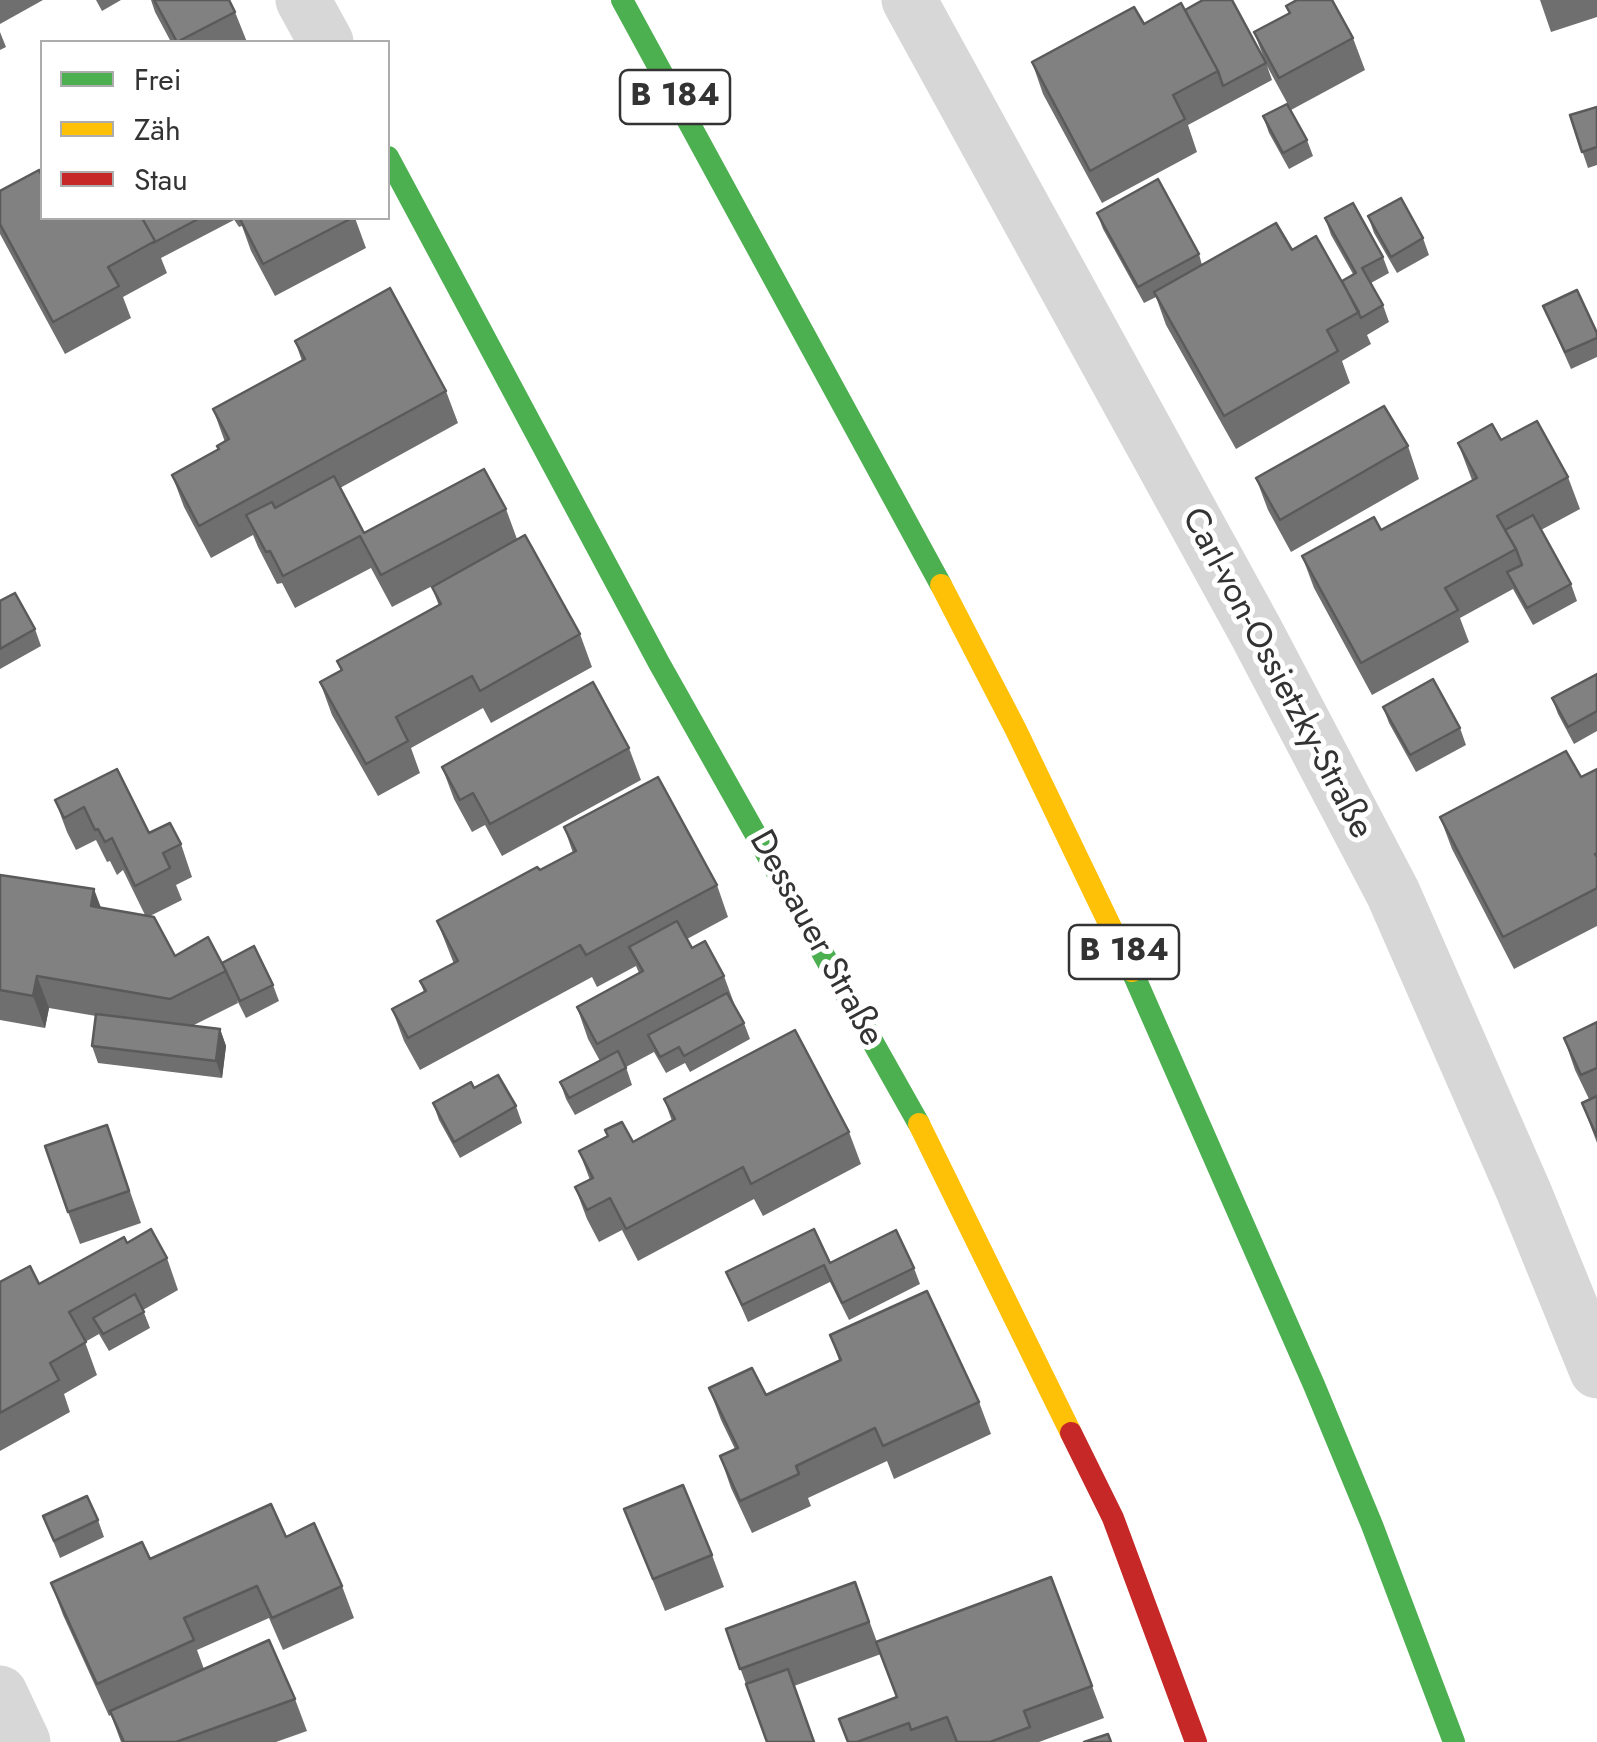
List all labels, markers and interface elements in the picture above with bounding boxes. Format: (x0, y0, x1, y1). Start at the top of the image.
legend (40, 40, 390, 220)
text: Frei (134, 58, 182, 101)
road number: B 184 (620, 70, 730, 124)
text: Zäh (134, 108, 181, 151)
text: Stau (134, 158, 188, 201)
street label: Carl-von-Ossietzky-Straße (1171, 502, 1381, 846)
street label: Dessauer Straße (738, 824, 892, 1054)
road number: B 184 (1069, 925, 1179, 979)

